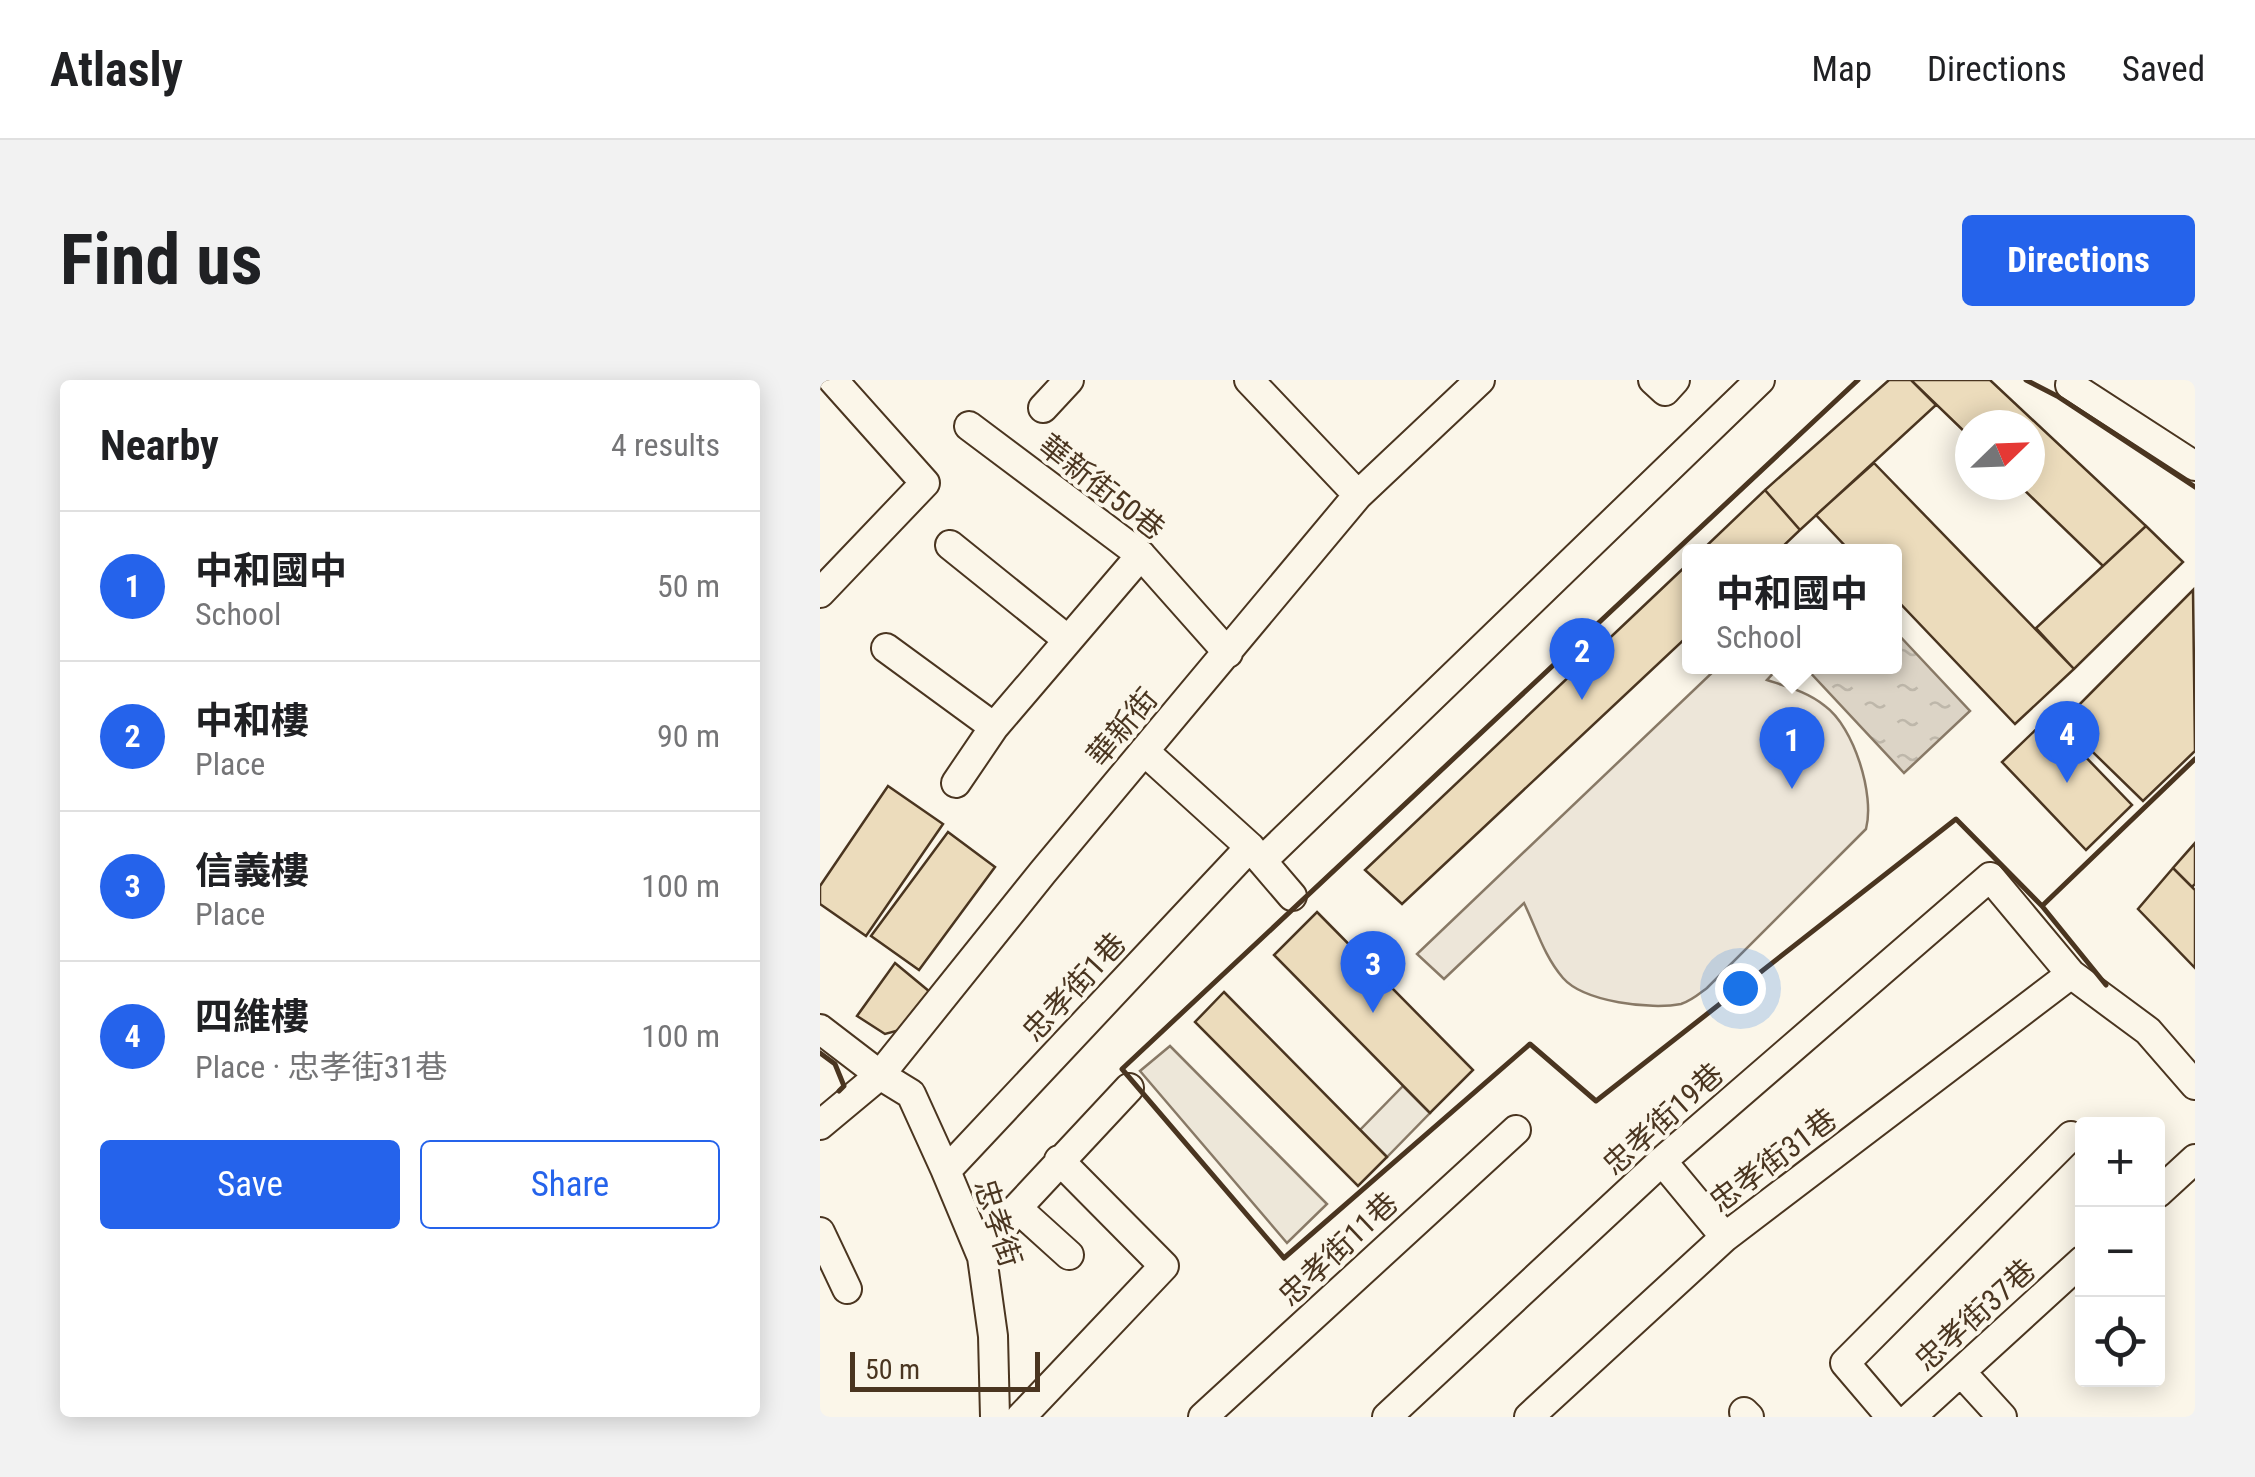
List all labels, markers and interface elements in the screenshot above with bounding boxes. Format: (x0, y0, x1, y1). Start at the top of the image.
text: Atlasly (50, 41, 183, 98)
text: Map (1812, 49, 1872, 90)
text: Directions (1927, 49, 2067, 90)
text: Saved (2122, 49, 2205, 90)
button: Directions (1962, 215, 2195, 306)
text: Find us (60, 219, 262, 301)
north arrow (1955, 410, 2045, 500)
text: Nearby (100, 421, 219, 470)
text: 4 results (611, 426, 720, 464)
street label: 華新街50巷 (1032, 427, 1172, 547)
popup (1682, 544, 1902, 674)
text: 中和國中 (195, 549, 347, 593)
text: 1 (124, 567, 141, 605)
text: 50 m (657, 567, 720, 605)
text: 中和國中 (1716, 572, 1868, 616)
text: School (195, 595, 281, 633)
pin: 2 (1550, 618, 1614, 700)
text: School (1716, 618, 1802, 656)
street label: 華新街 (1080, 681, 1164, 773)
text: 中和樓 (195, 699, 309, 743)
pin: 4 (2034, 700, 2100, 783)
pin: 1 (1760, 706, 1824, 789)
text: 2 (124, 717, 141, 755)
text: 90 m (657, 717, 720, 755)
text: Place (195, 745, 265, 783)
text: 信義樓 (195, 849, 309, 893)
text: 3 (124, 867, 141, 905)
text: 100 m (641, 867, 720, 905)
text: Place (195, 895, 265, 933)
street label: 忠孝街1巷 (1015, 926, 1133, 1048)
pin: 3 (1340, 930, 1406, 1013)
your location (1715, 963, 1766, 1014)
text: 四維樓 (195, 995, 309, 1039)
text: 4 (124, 1017, 141, 1055)
text: 100 m (641, 1017, 720, 1055)
text: Place · 忠孝街31巷 (195, 1048, 447, 1086)
street label: 忠孝街19巷 (1596, 1056, 1730, 1182)
street label: 忠孝街31巷 (1703, 1101, 1843, 1219)
map controls (2075, 1117, 2165, 1387)
button: + (2075, 1117, 2165, 1207)
button: Save (100, 1140, 400, 1229)
button: Share (420, 1140, 720, 1229)
street label: 忠孝街 (967, 1175, 1029, 1271)
street label: 忠孝街11巷 (1271, 1185, 1405, 1313)
button: − (2075, 1207, 2165, 1297)
street label: 忠孝街37巷 (1908, 1252, 2042, 1378)
button: locate (2075, 1297, 2165, 1387)
scale bar (850, 1347, 1040, 1391)
text: 50 m (865, 1353, 920, 1386)

